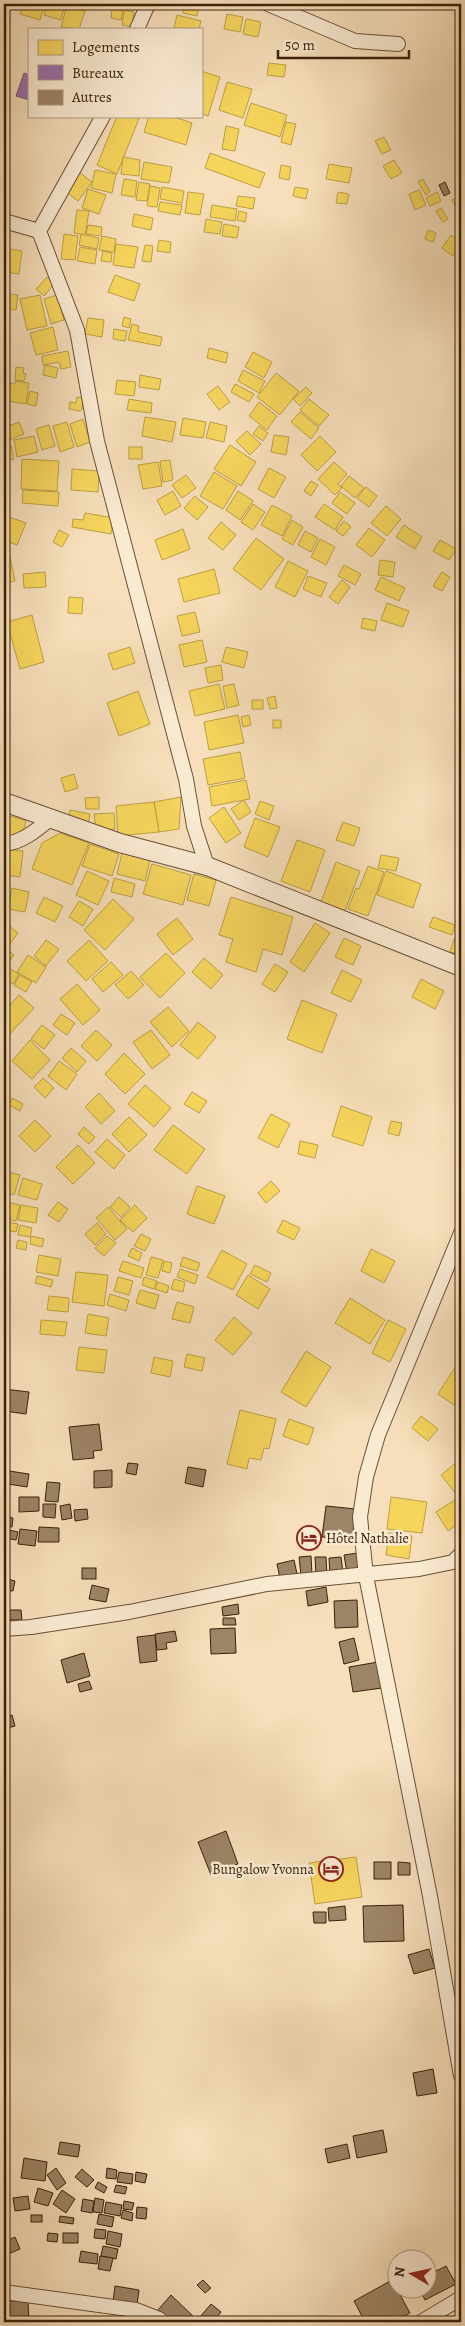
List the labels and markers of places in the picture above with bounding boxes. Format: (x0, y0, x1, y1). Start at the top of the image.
hotel icon: Hôtel Nathalie (296, 1525, 322, 1551)
place label: Hôtel Nathalie (326, 1529, 409, 1548)
hotel icon: Bungalow Yvonna (318, 1856, 344, 1882)
place label: Bungalow Yvonna (212, 1860, 314, 1879)

